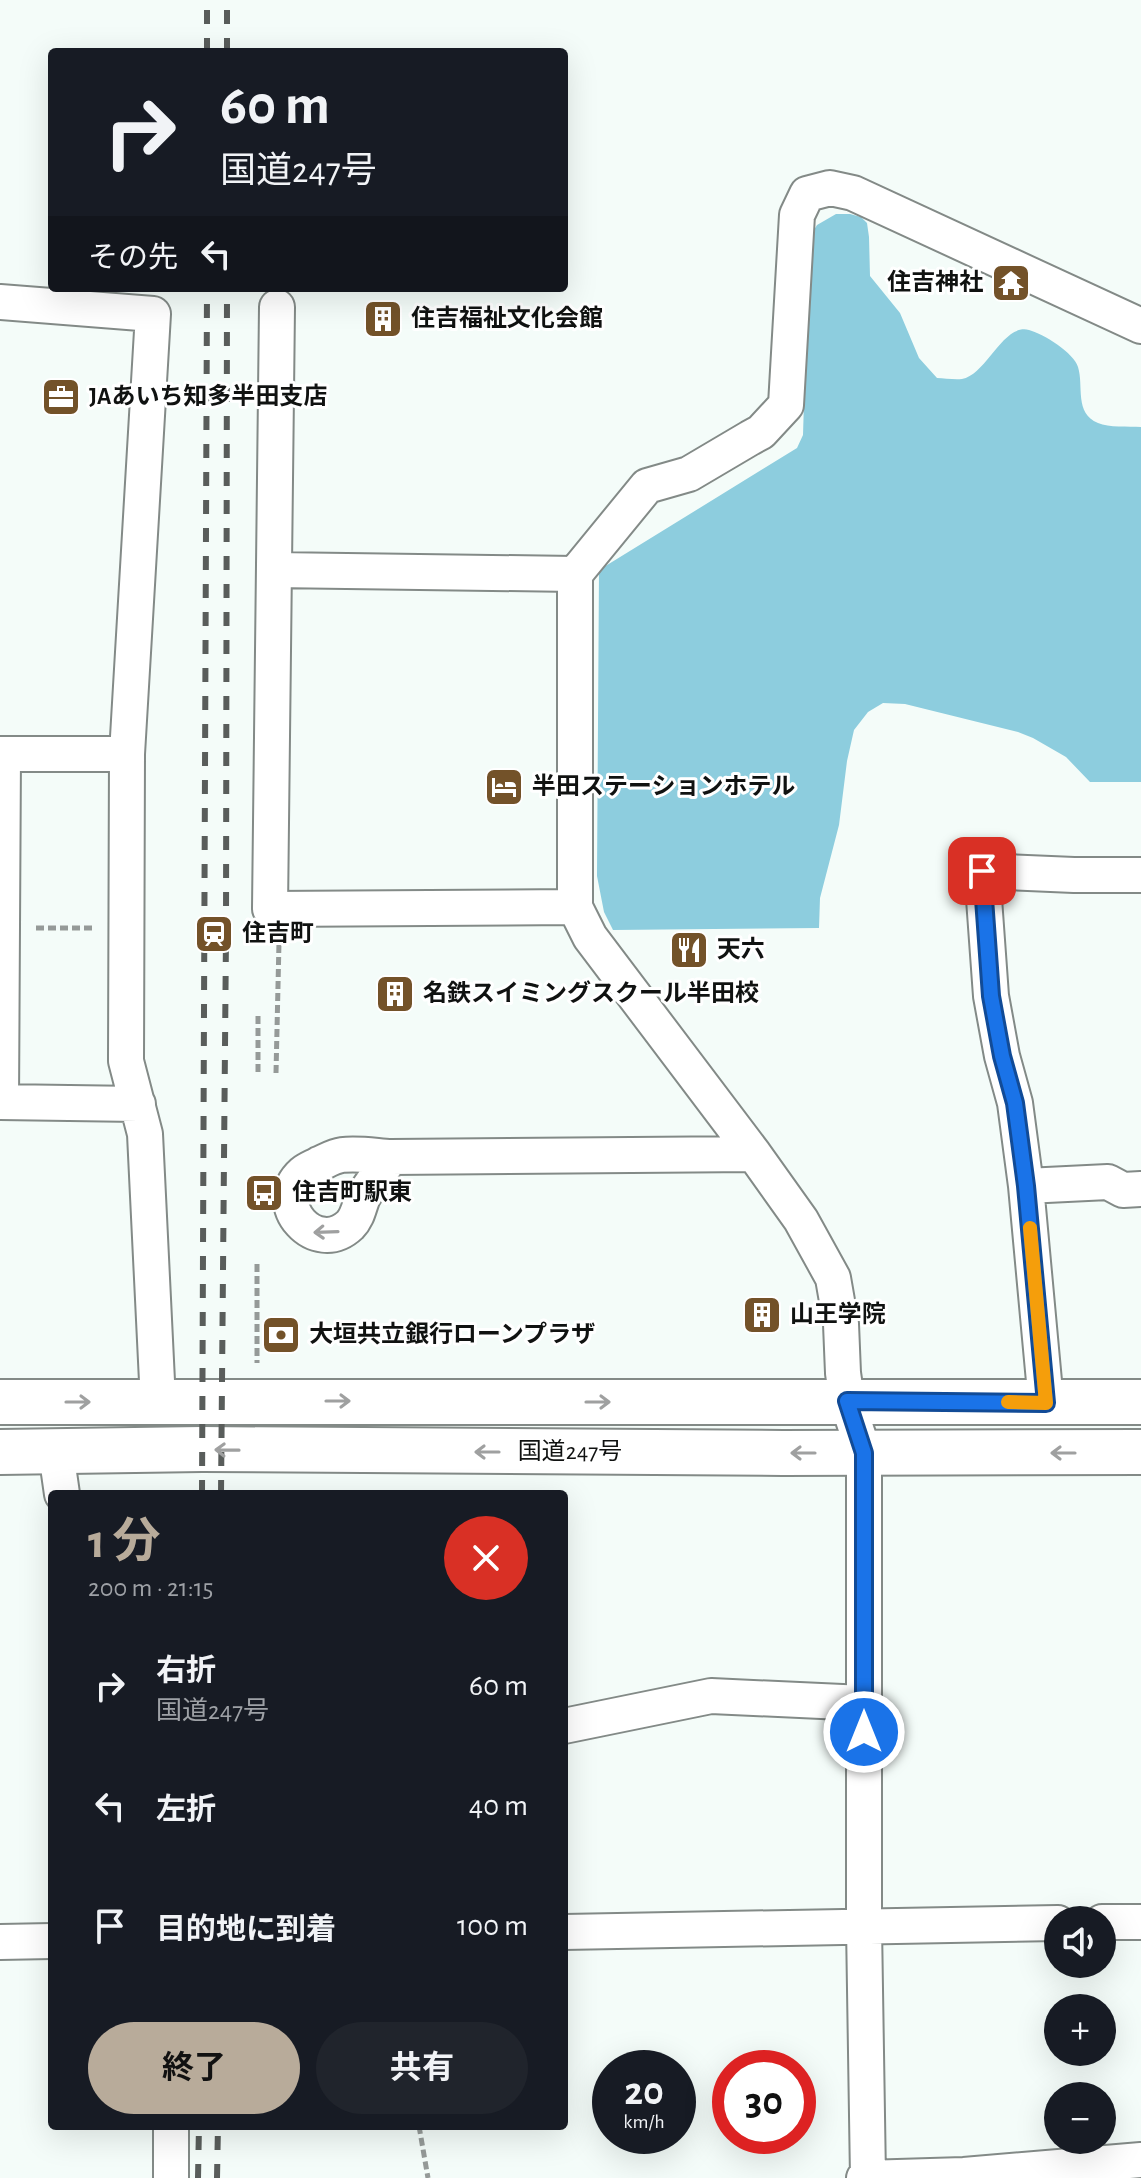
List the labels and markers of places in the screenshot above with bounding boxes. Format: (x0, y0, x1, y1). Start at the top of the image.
temple icon: 住吉神社 (990, 262, 1032, 304)
place label: 住吉神社 (887, 269, 983, 295)
building icon: 住吉福祉文化会館 (362, 298, 404, 340)
place label: 住吉福祉文化会館 (411, 305, 603, 331)
office icon: JAあいち知多半田支店 (40, 376, 82, 418)
place label: JAあいち知多半田支店 (89, 383, 327, 409)
hotel icon: 半田ステーションホテル (483, 766, 525, 808)
place label: 半田ステーションホテル (532, 773, 796, 799)
pin (948, 837, 1016, 905)
station icon: 住吉町 (193, 913, 235, 955)
place label: 住吉町 (242, 920, 314, 946)
restaurant icon: 天六 (668, 929, 710, 971)
place label: 天六 (717, 936, 765, 962)
building icon: 名鉄スイミングスクール半田校 (374, 973, 416, 1015)
place label: 名鉄スイミングスクール半田校 (423, 980, 759, 1006)
bus stop icon: 住吉町駅東 (243, 1172, 285, 1214)
place label: 住吉町駅東 (292, 1179, 412, 1205)
building icon: 山王学院 (741, 1294, 783, 1336)
place label: 山王学院 (790, 1301, 886, 1327)
bank icon: 大垣共立銀行ローンプラザ (260, 1314, 302, 1356)
place label: 大垣共立銀行ローンプラザ (309, 1321, 595, 1347)

